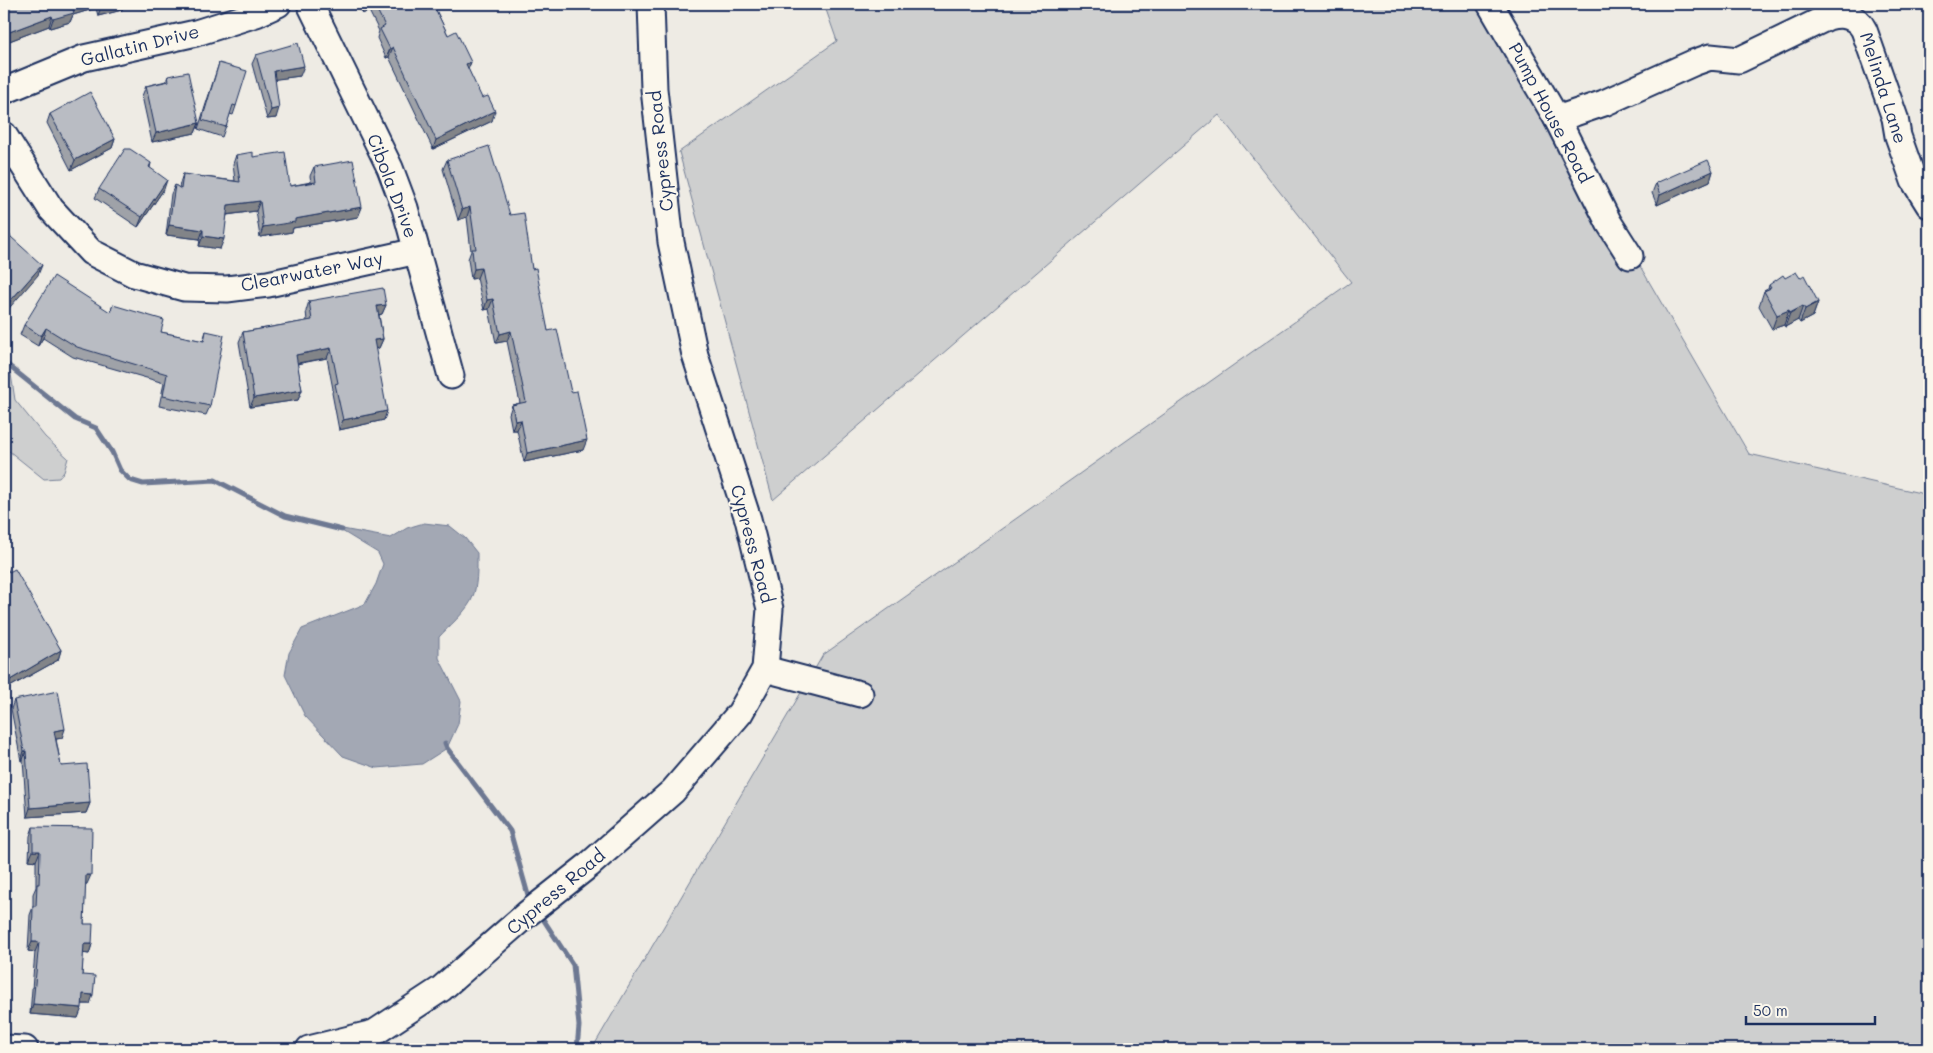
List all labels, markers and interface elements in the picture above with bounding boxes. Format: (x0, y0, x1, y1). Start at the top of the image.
street label: Gallatin Drive (78, 19, 202, 71)
street label: Melinda Lane (1855, 29, 1913, 146)
street label: Pump House Road (1504, 38, 1598, 187)
street label: Cypress Road (642, 89, 678, 213)
street label: Cibola Drive (362, 130, 424, 241)
street label: Clearwater Way (239, 245, 385, 297)
street label: Cypress Road (726, 482, 780, 606)
street label: Cypress Road (501, 843, 610, 940)
scale bar (1746, 993, 1874, 1025)
text: 50 m (1753, 1000, 1788, 1020)

